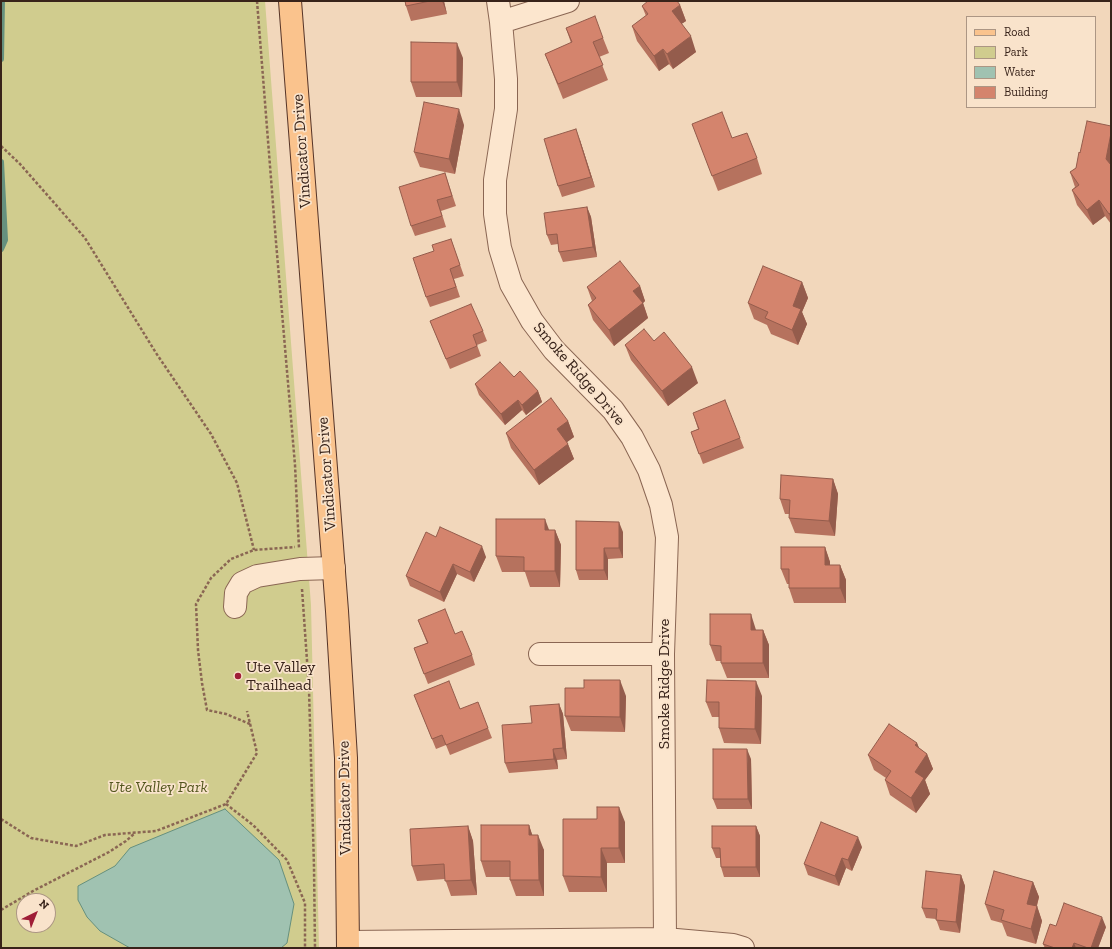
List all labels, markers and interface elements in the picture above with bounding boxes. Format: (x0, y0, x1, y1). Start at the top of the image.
legend (966, 16, 1096, 108)
text: Road (1004, 25, 1030, 39)
text: Park (1004, 45, 1028, 59)
text: Water (1004, 65, 1036, 79)
text: Building (1004, 85, 1048, 99)
street label: Vindicator Drive (288, 93, 316, 209)
street label: Smoke Ridge Drive (529, 318, 629, 430)
street label: Vindicator Drive (313, 416, 341, 532)
street label: Smoke Ridge Drive (654, 619, 674, 749)
place label: Ute Valley Trailhead (246, 657, 315, 695)
marker: Ute Valley Trailhead (233, 671, 243, 681)
street label: Vindicator Drive (334, 741, 356, 855)
park label: Ute Valley Park (108, 777, 208, 797)
north arrow (16, 893, 56, 933)
text: N (36, 897, 51, 912)

